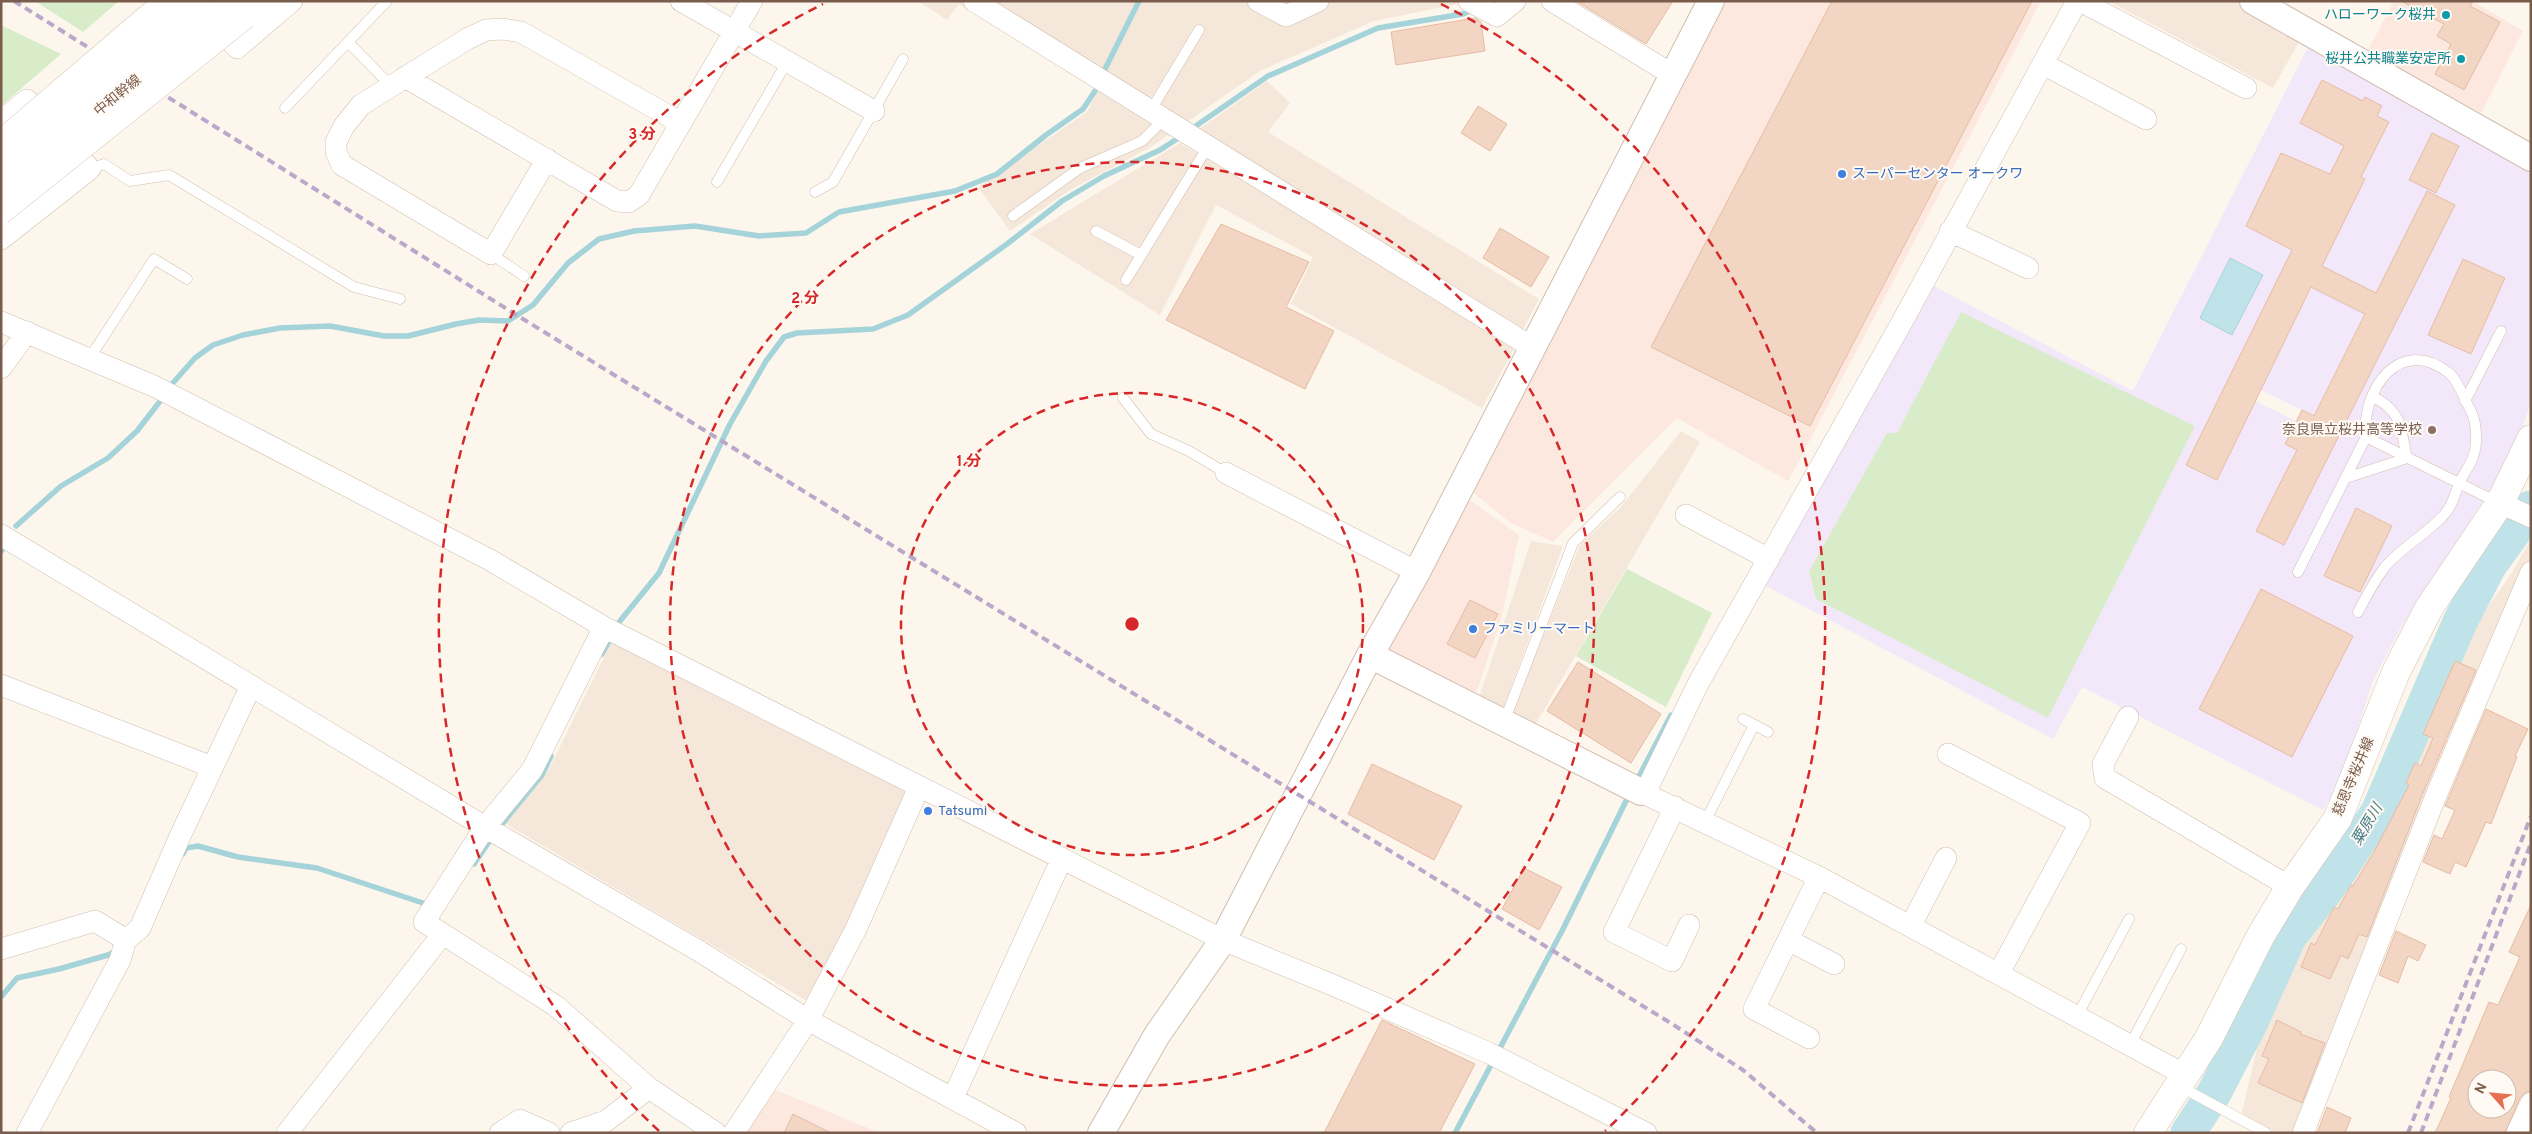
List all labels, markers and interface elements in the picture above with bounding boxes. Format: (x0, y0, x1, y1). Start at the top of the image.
place label: ハローワーク桜井 (2324, 6, 2436, 24)
marker: ハローワーク桜井 (2440, 9, 2452, 21)
place label: 桜井公共職業安定所 (2325, 50, 2451, 68)
marker: 桜井公共職業安定所 (2455, 53, 2467, 65)
street label: 中和幹線 (91, 72, 145, 120)
text: 3 分 (628, 126, 656, 145)
place label: スーパーセンター オークワ (1852, 166, 2023, 183)
marker: スーパーセンター オークワ (1836, 168, 1848, 180)
text: 2 分 (791, 290, 819, 309)
place label: 奈良県立桜井高等学校 (2282, 421, 2422, 439)
marker: 奈良県立桜井高等学校 (2426, 424, 2438, 436)
text: 1 分 (957, 453, 981, 472)
centre of rings (1123, 615, 1141, 633)
place label: ファミリーマート (1483, 621, 1595, 638)
marker: ファミリーマート (1467, 623, 1479, 635)
street label: 慈恩寺桜井線 (2329, 735, 2378, 819)
water label: 粟原川 (2348, 799, 2389, 849)
place label: Tatsumi (938, 803, 987, 820)
marker: Tatsumi (922, 805, 934, 817)
north arrow (2467, 1069, 2517, 1119)
text: N (2472, 1080, 2492, 1097)

